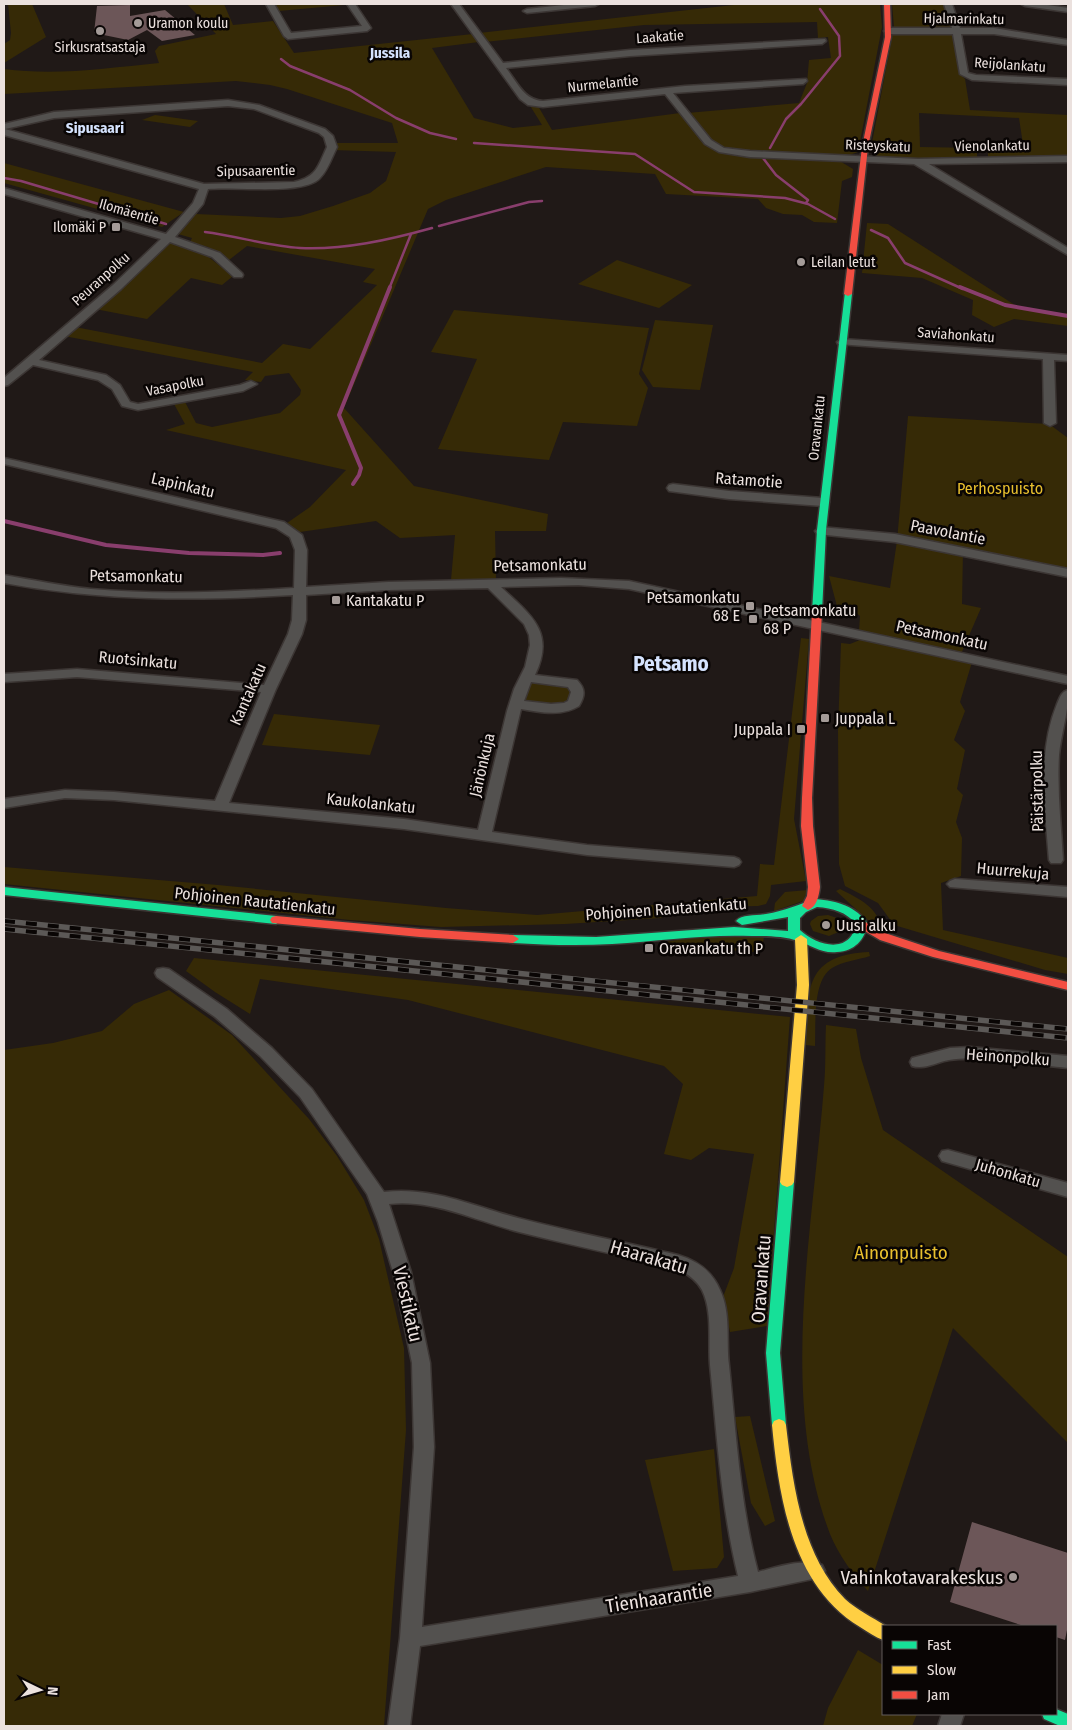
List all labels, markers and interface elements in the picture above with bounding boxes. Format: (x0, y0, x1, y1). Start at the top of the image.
street label: Hjalmarinkatu (923, 10, 1005, 28)
place label: Uramon koulu (148, 15, 228, 32)
marker: Uramon koulu (132, 17, 144, 29)
marker: Sirkusratsastaja (94, 25, 106, 37)
street label: Laakatie (635, 27, 685, 47)
place label: Sirkusratsastaja (54, 39, 146, 56)
district label: Jussila (369, 44, 411, 62)
street label: Reijolankatu (974, 54, 1046, 76)
street label: Nurmelantie (567, 72, 639, 96)
district label: Sipusaari (66, 119, 124, 137)
street label: Risteyskatu (845, 136, 911, 156)
street label: Vienolankatu (954, 137, 1030, 155)
street label: Sipusaarentie (217, 162, 296, 180)
street label: Ilomäentie (97, 195, 161, 229)
place label: Ilomäki P (53, 219, 106, 236)
marker: Ilomäki P (110, 221, 122, 233)
street label: Peuranpolku (69, 249, 133, 309)
place label: Leilan letut (811, 254, 876, 271)
marker: Leilan letut (795, 256, 807, 268)
street label: Saviahonkatu (917, 324, 995, 346)
street label: Vasapolku (145, 372, 205, 400)
street label: Oravankatu (805, 395, 829, 461)
street label: Lapinkatu (149, 468, 217, 502)
street label: Ratamotie (715, 468, 783, 492)
park label: Perhospuisto (957, 479, 1043, 498)
street label: Paavolantie (909, 515, 987, 549)
street label: Petsamonkatu (493, 555, 587, 575)
street label: Petsamonkatu (89, 566, 183, 586)
place label: Petsamonkatu 68 E (647, 588, 740, 625)
place label: Kantakatu P (346, 591, 424, 610)
marker: Kantakatu P (330, 594, 342, 606)
marker: Petsamonkatu 68 E (744, 600, 756, 612)
place label: Petsamonkatu 68 P (763, 601, 856, 638)
marker: Petsamonkatu 68 P (747, 613, 759, 625)
street label: Petsamonkatu (894, 616, 990, 654)
street label: Ruotsinkatu (98, 647, 178, 673)
district label: Petsamo (633, 651, 709, 677)
street label: Kantakatu (226, 660, 270, 728)
place label: Juppala L (835, 709, 895, 728)
marker: Juppala L (819, 712, 831, 724)
place label: Juppala I (734, 720, 791, 739)
marker: Juppala I (795, 723, 807, 735)
street label: Jänönkuja (465, 731, 499, 799)
street label: Päistärpolku (1027, 750, 1047, 832)
street label: Kaukolankatu (326, 789, 416, 817)
street label: Huurrekuja (976, 858, 1050, 884)
street label: Pohjoinen Rautatienkatu (174, 883, 336, 919)
street label: Pohjoinen Rautatienkatu (585, 894, 747, 924)
place label: Uusi alku (836, 916, 896, 935)
marker: Uusi alku (820, 919, 832, 931)
place label: Oravankatu th P (659, 939, 763, 958)
marker: Oravankatu th P (643, 942, 655, 954)
street label: Heinonpolku (966, 1045, 1050, 1069)
street label: Juhonkatu (973, 1155, 1043, 1191)
street label: Oravankatu (746, 1234, 776, 1324)
street label: Haarakatu (608, 1235, 690, 1279)
park label: Ainonpuisto (854, 1241, 948, 1264)
street label: Viestikatu (388, 1264, 428, 1344)
place label: Vahinkotavarakeskus (840, 1566, 1003, 1589)
marker: Vahinkotavarakeskus (1007, 1571, 1019, 1583)
street label: Tienhaarantie (604, 1578, 714, 1618)
legend (882, 1625, 1057, 1715)
text: Fast (927, 1636, 951, 1654)
text: Slow (927, 1661, 956, 1679)
north arrow (15, 1665, 65, 1715)
text: N (44, 1686, 61, 1696)
text: Jam (927, 1686, 950, 1704)

